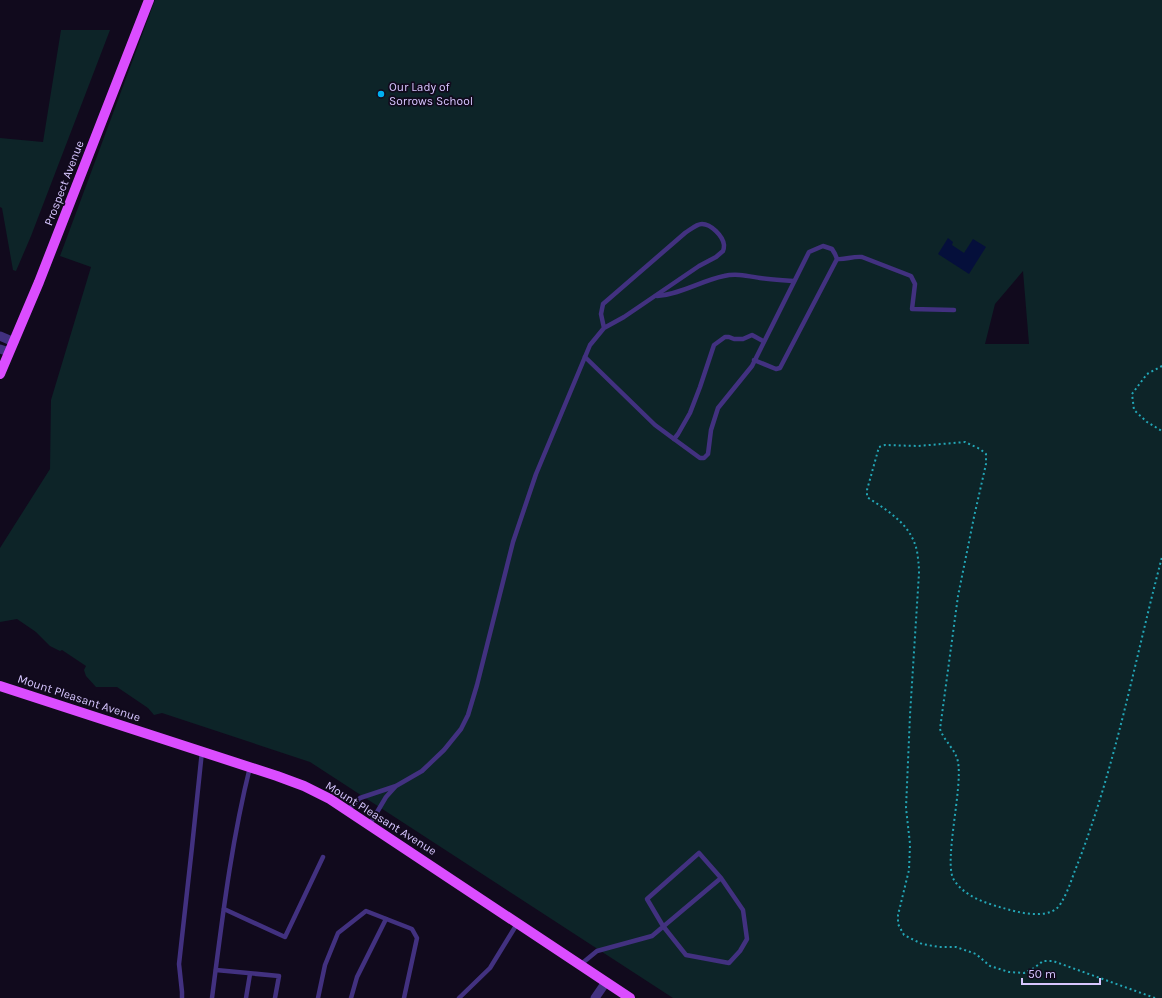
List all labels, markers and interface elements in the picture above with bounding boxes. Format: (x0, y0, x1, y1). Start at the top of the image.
place label: Our Lady of Sorrows School (389, 80, 473, 108)
marker: Our Lady of Sorrows School (376, 89, 386, 99)
street label: Prospect Avenue (41, 138, 87, 228)
street label: Mount Pleasant Avenue (16, 672, 142, 724)
street label: Mount Pleasant Avenue (323, 778, 439, 858)
scale bar (1022, 960, 1100, 986)
text: 50 m (1028, 967, 1056, 981)

